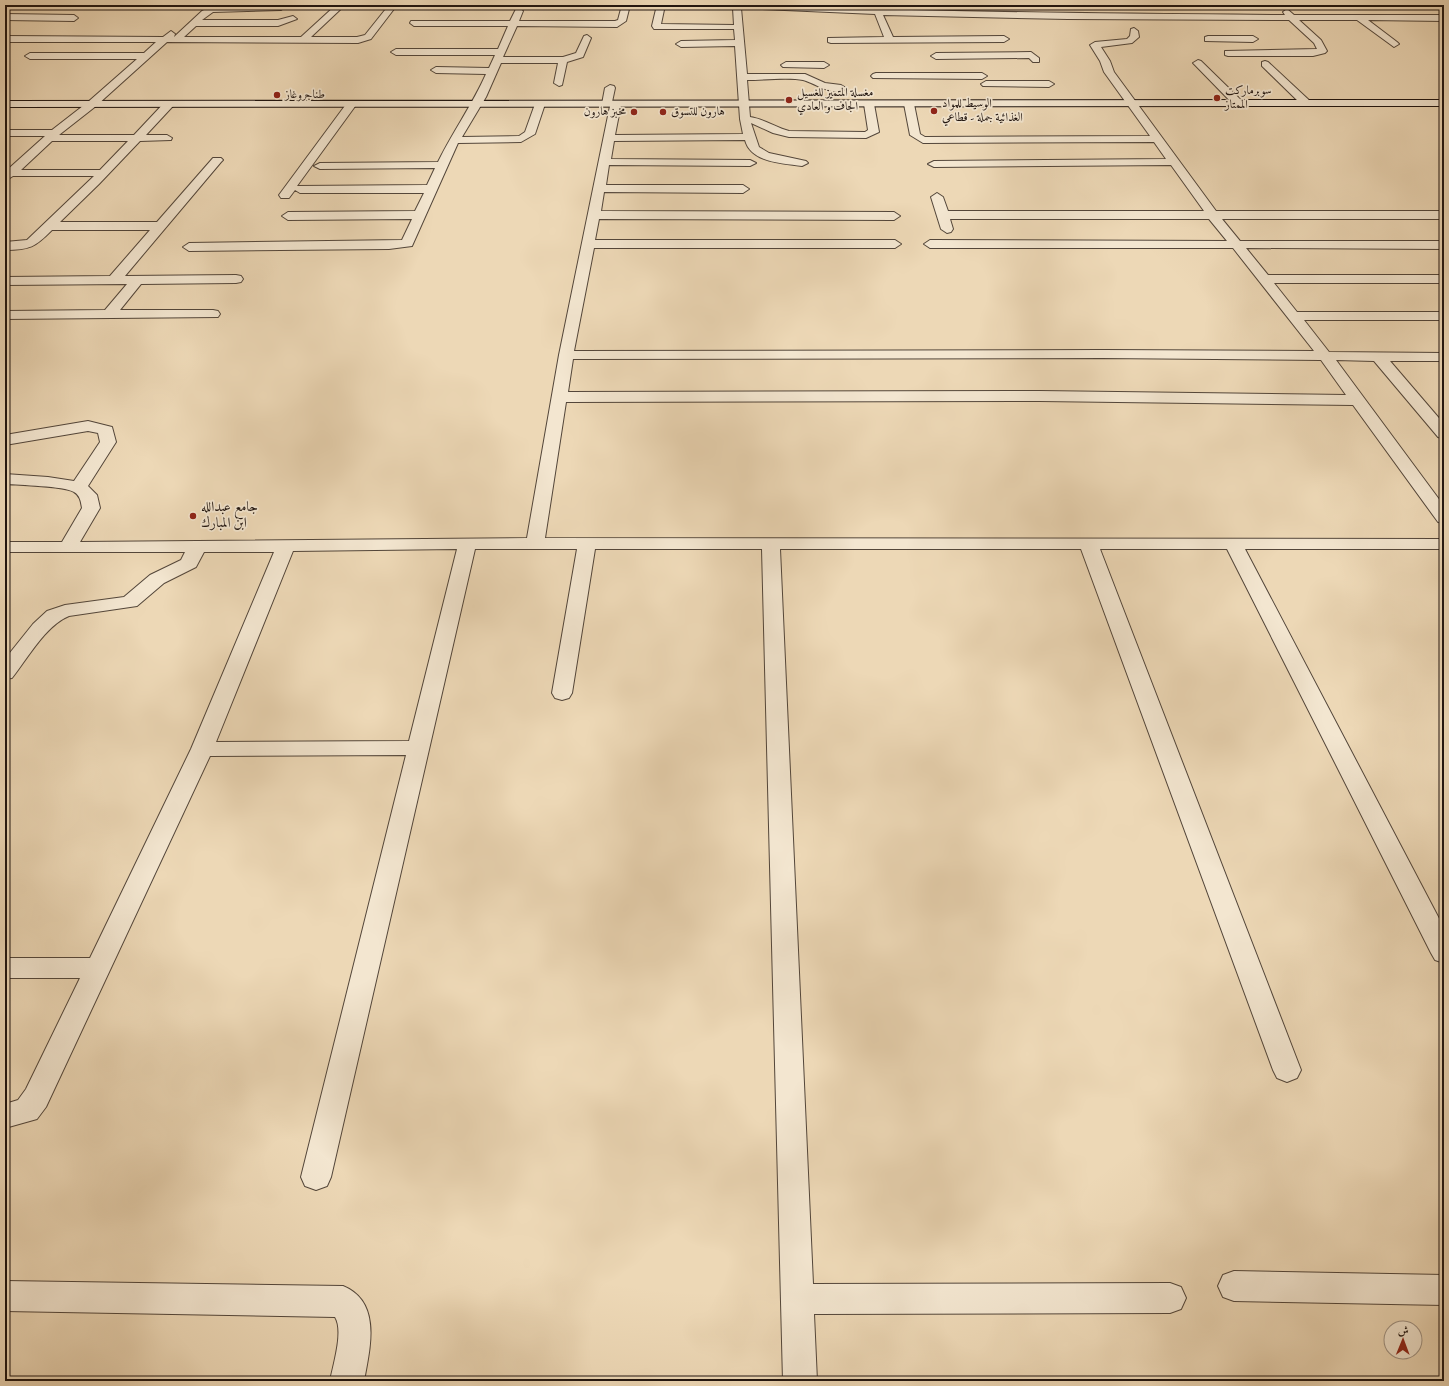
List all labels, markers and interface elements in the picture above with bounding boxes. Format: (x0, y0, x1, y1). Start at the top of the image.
place label: سوبرماركت الممتاز (1224, 82, 1272, 114)
place label: مغسلة المتميز للغسيل الجاف و العادي (797, 84, 873, 116)
place label: طناجروغاز (284, 86, 325, 104)
marker: طناجروغاز (272, 90, 282, 100)
marker: سوبرماركت الممتاز (1212, 93, 1222, 103)
marker: مغسلة المتميز للغسيل الجاف و العادي (784, 95, 794, 105)
place label: الوسيط للمواد الغذائية جملة - قطاعي (942, 95, 1023, 127)
place label: مخبز هارون (584, 103, 627, 121)
place label: هارون للتسوق (671, 103, 725, 121)
marker: الوسيط للمواد الغذائية جملة - قطاعي (929, 106, 939, 116)
marker: مخبز هارون (629, 107, 639, 117)
marker: هارون للتسوق (658, 107, 668, 117)
place label: جامع عبدالله ابن المبارك (201, 498, 258, 534)
marker: جامع عبدالله ابن المبارك (188, 511, 198, 521)
north arrow (1383, 1320, 1423, 1360)
text: ش (1398, 1323, 1409, 1339)

